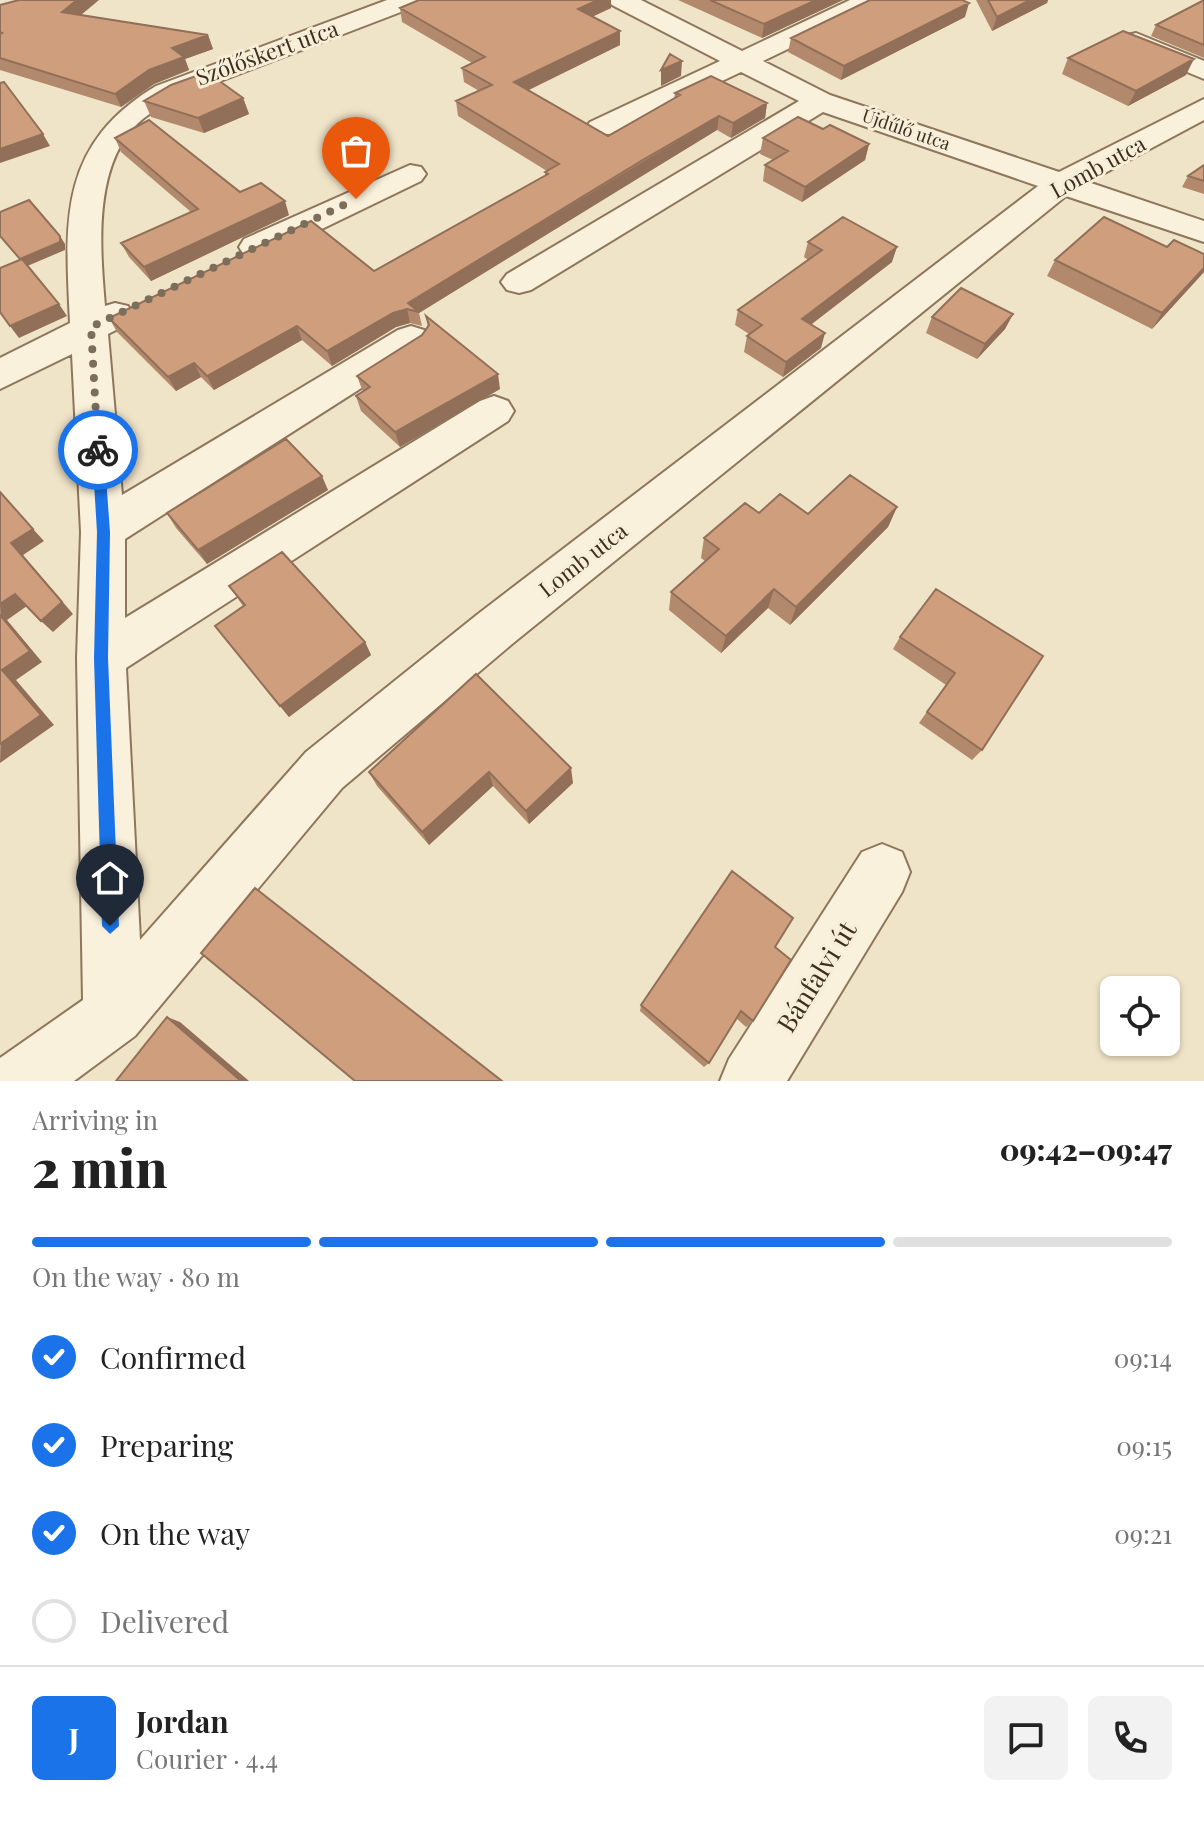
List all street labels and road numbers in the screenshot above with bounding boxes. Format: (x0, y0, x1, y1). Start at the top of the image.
street label: Szőlőskert utca (191, 12, 342, 92)
street label: Újdűlő utca (859, 103, 954, 155)
street label: Lomb utca (1044, 128, 1151, 205)
street label: Lomb utca (532, 515, 633, 603)
street label: Bánfalvi út (768, 913, 864, 1038)

